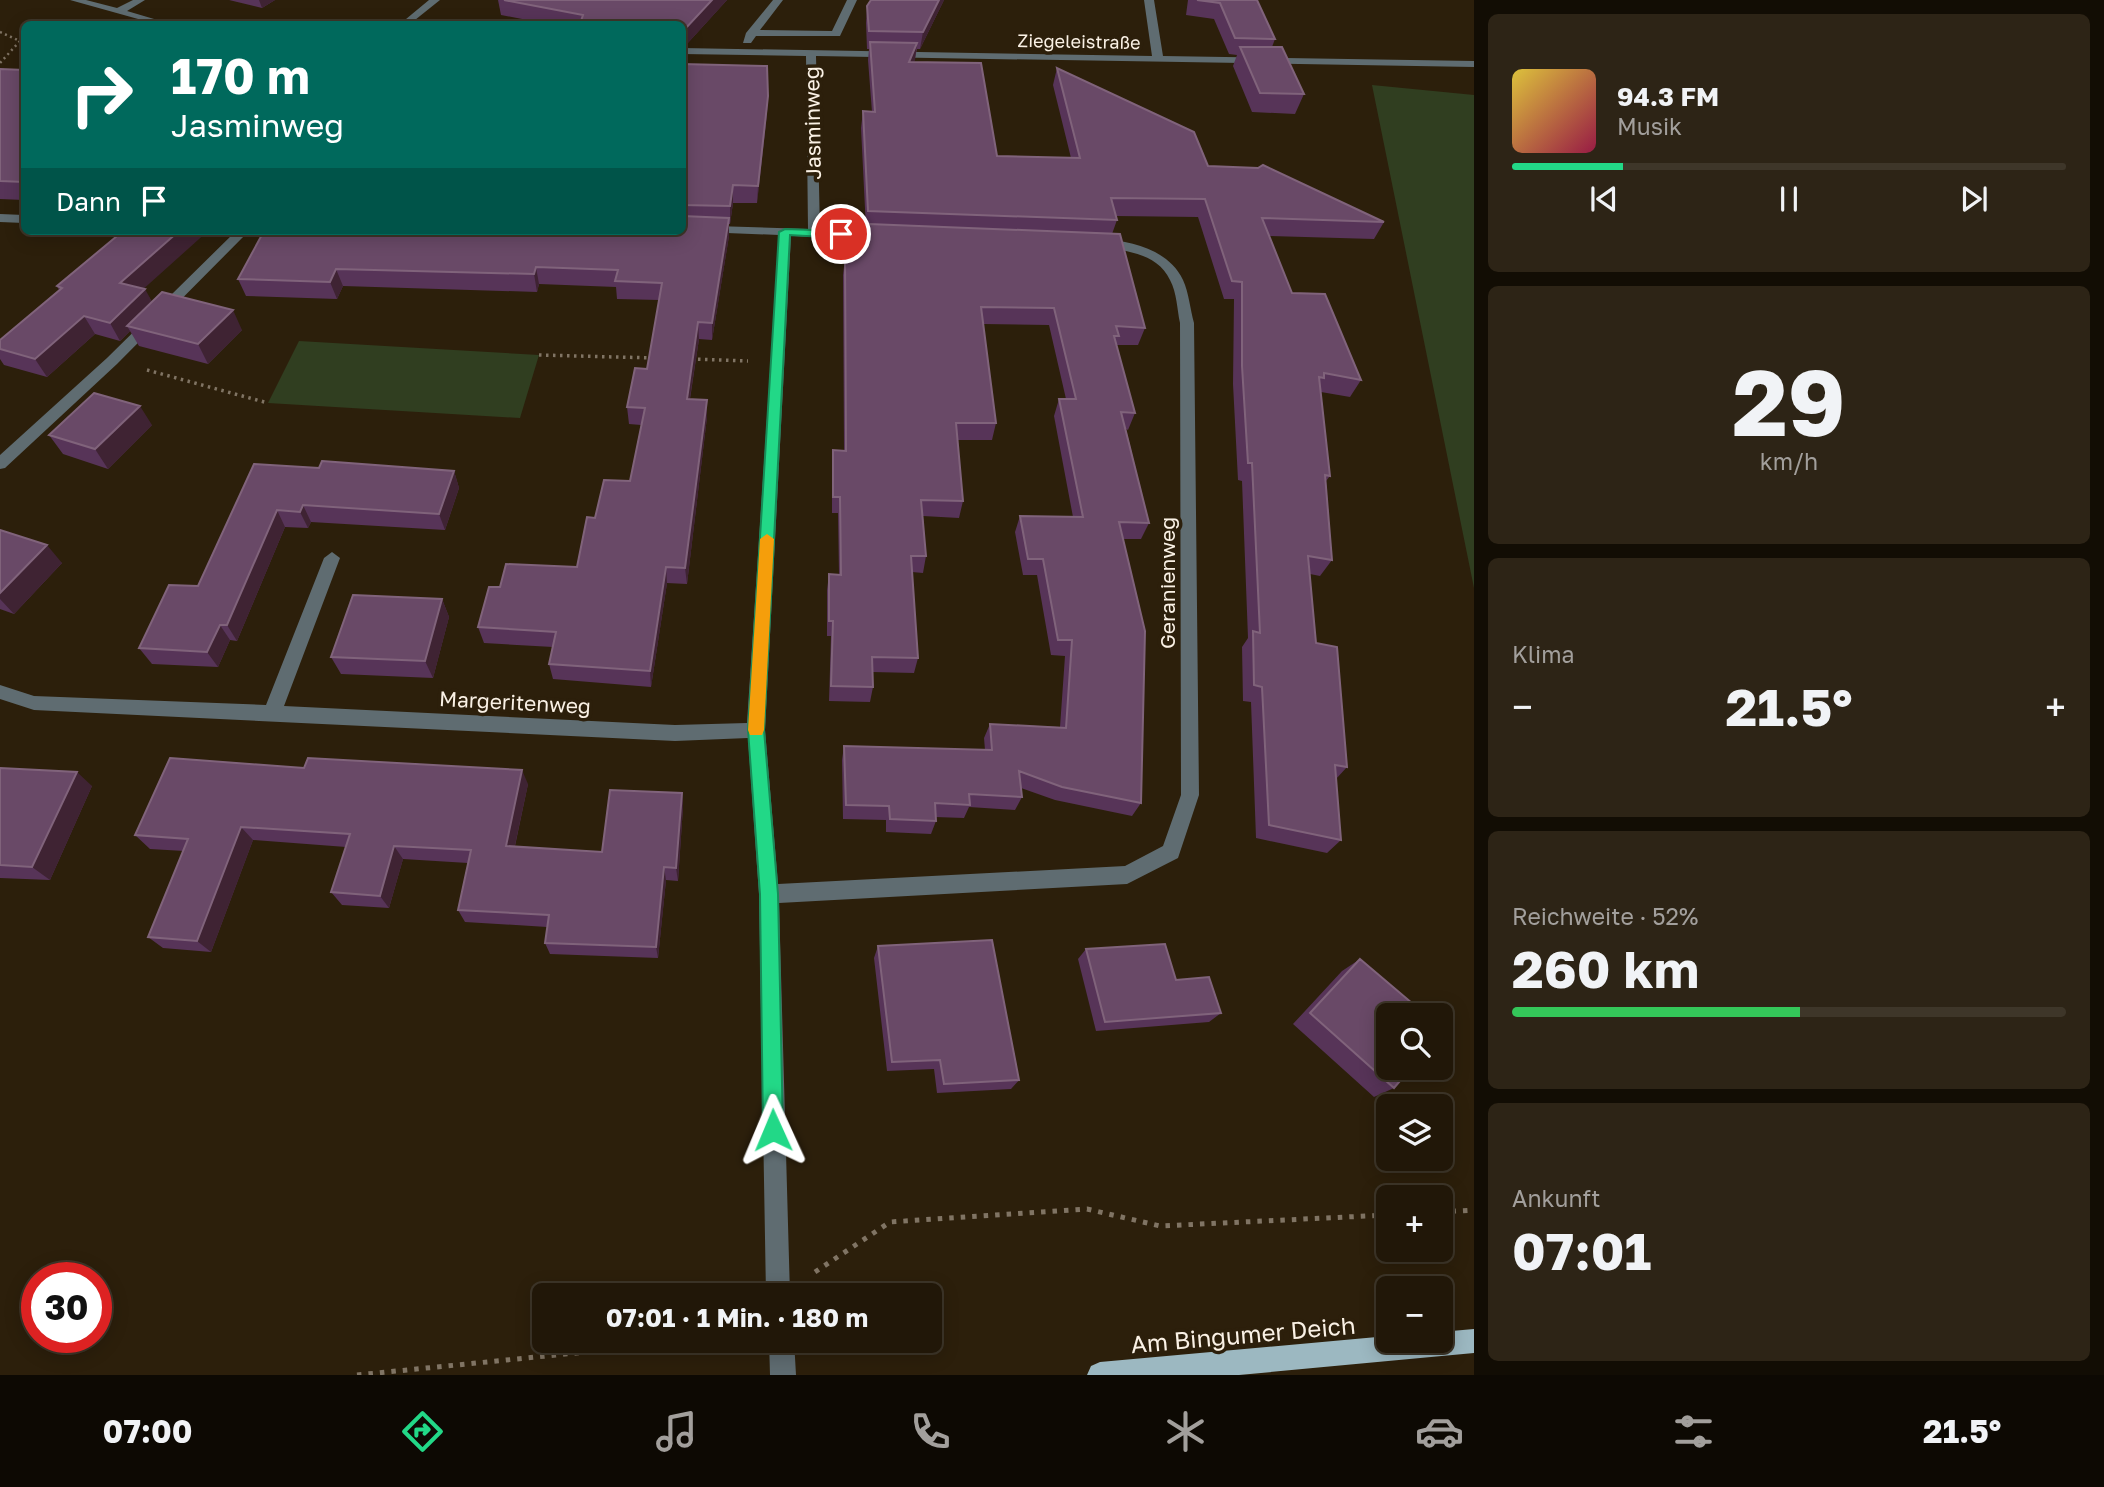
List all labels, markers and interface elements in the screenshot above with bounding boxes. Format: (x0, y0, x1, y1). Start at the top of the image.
street label: Ziegeleistraße (1017, 29, 1141, 53)
text: 170 m (171, 46, 310, 105)
icon: right (56, 49, 147, 140)
street label: Jasminweg (798, 66, 826, 180)
text: 94.3 FM (1617, 81, 1719, 112)
text: Jasminweg (171, 106, 344, 144)
text: Musik (1617, 112, 1682, 140)
icon: previous (1585, 180, 1623, 218)
icon: pause (1770, 180, 1808, 218)
icon: next (1955, 180, 1993, 218)
icon: arrive (135, 182, 173, 220)
text: Dann (56, 186, 121, 217)
pin (811, 204, 871, 264)
icon: arrive (822, 215, 860, 253)
text: 29 (1732, 347, 1846, 456)
text: km/h (1760, 447, 1818, 475)
street label: Geranienweg (1154, 517, 1180, 649)
text: Klima (1512, 640, 1575, 668)
text: 21.5° (1725, 675, 1853, 737)
text: − (1512, 684, 1533, 729)
text: + (2045, 684, 2066, 729)
street label: Margeritenweg (438, 685, 592, 719)
text: Reichweite · 52% (1512, 902, 1698, 930)
text: 260 km (1512, 937, 1699, 999)
map controls (1376, 1003, 1453, 1353)
button: search (1376, 1003, 1453, 1080)
position arrow (736, 1093, 810, 1167)
button: layers (1376, 1094, 1453, 1171)
text: Ankunft (1512, 1184, 1600, 1212)
button: + (1376, 1185, 1453, 1262)
text: 07:01 (1512, 1219, 1651, 1281)
speed limit sign: 30 (21, 1262, 112, 1353)
button: − (1376, 1276, 1453, 1353)
text: 07:01 · 1 Min. · 180 m (606, 1302, 868, 1333)
street label: Am Bingumer Deich (1129, 1310, 1357, 1358)
icon: directions (398, 1407, 447, 1456)
icon: music (652, 1407, 701, 1456)
icon: phone (906, 1407, 955, 1456)
icon: climate (1161, 1407, 1210, 1456)
icon: car (1415, 1407, 1464, 1456)
icon: filters (1669, 1407, 1718, 1456)
text: 07:00 (103, 1412, 193, 1450)
text: 21.5° (1923, 1412, 2001, 1450)

